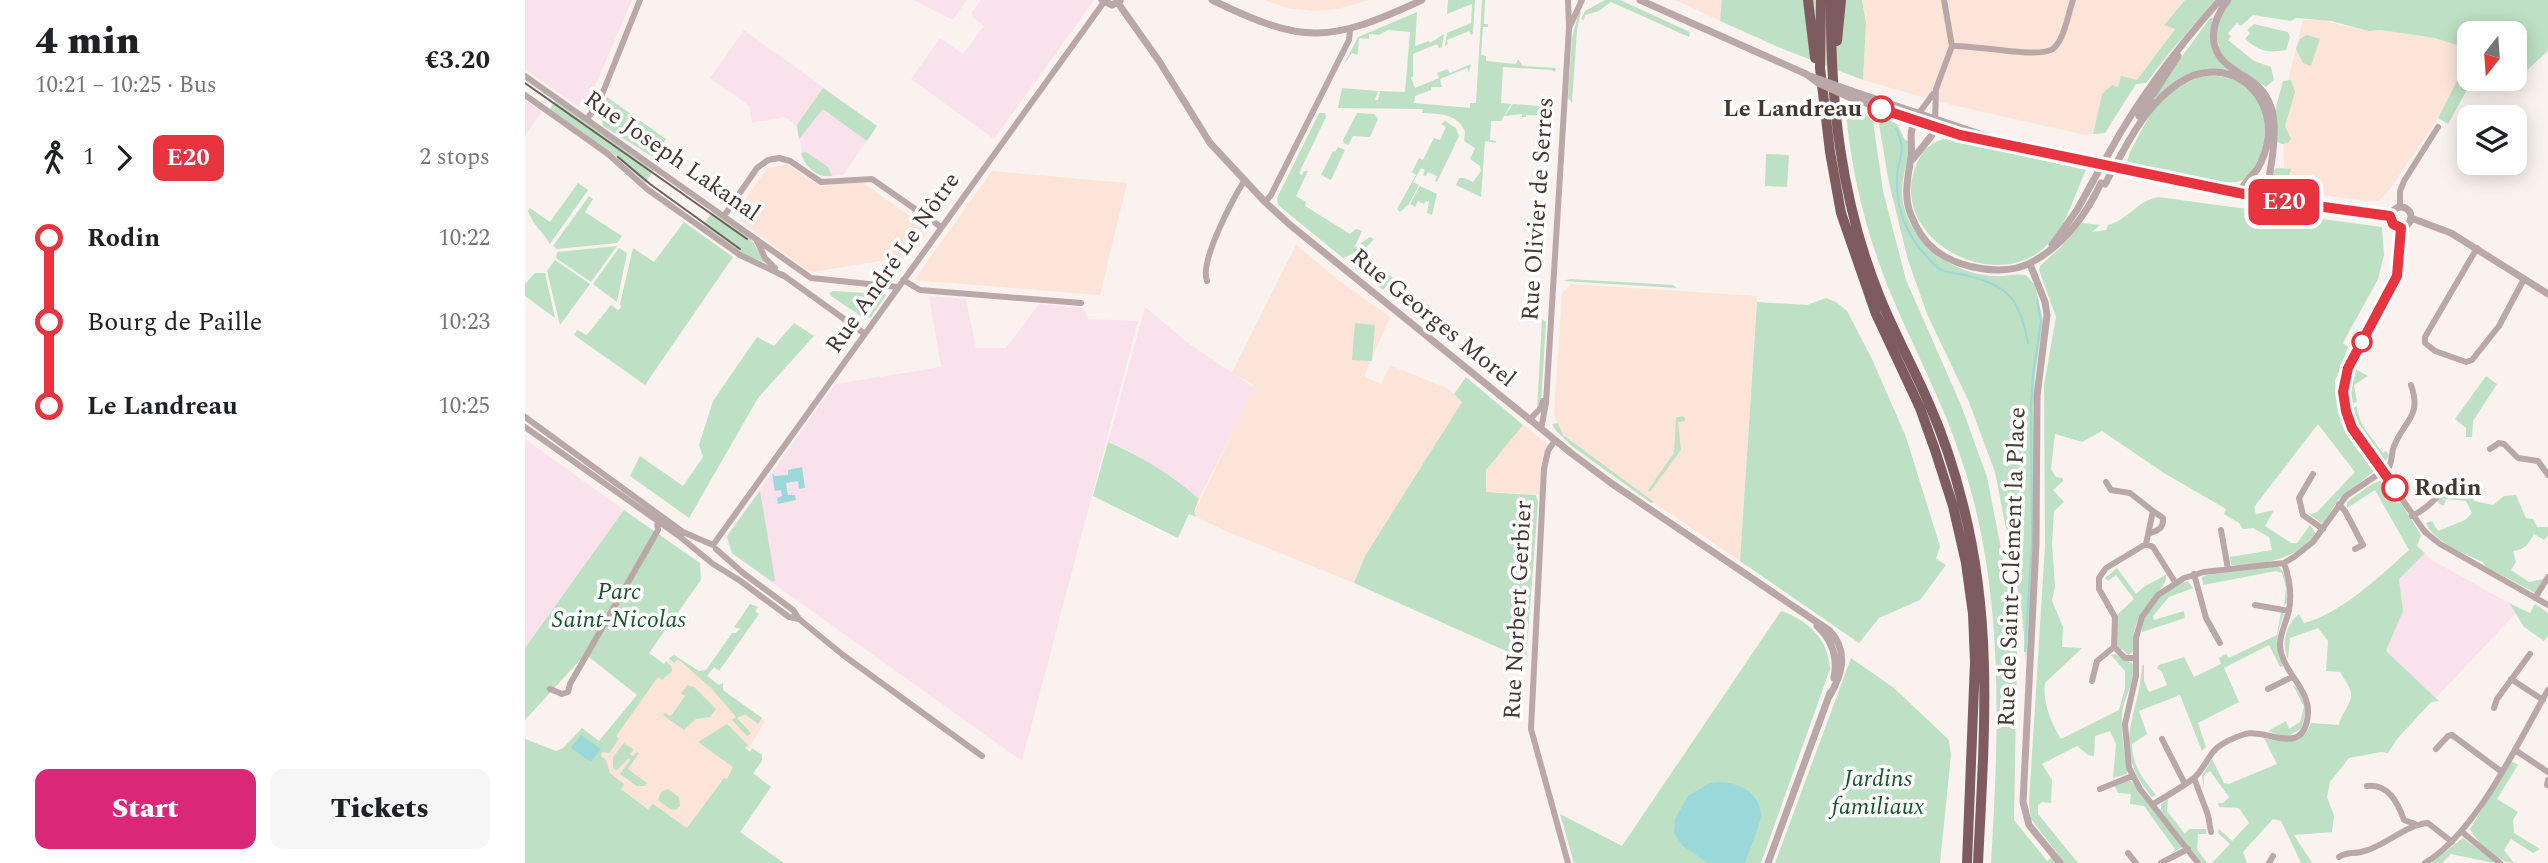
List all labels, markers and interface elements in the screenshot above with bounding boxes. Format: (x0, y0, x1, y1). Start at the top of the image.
text: 4 min (35, 13, 140, 71)
north arrow (2457, 21, 2527, 91)
map controls (2457, 21, 2527, 175)
text: €3.20 (425, 40, 490, 80)
text: 10:21 – 10:25 · Bus (35, 68, 217, 103)
street label: Rue Joseph Lakanal (576, 81, 768, 231)
place label: Le Landreau (1723, 91, 1862, 127)
street label: Rue Olivier de Serres (1512, 96, 1564, 322)
marker: Le Landreau (1868, 96, 1894, 122)
button: layers (2457, 105, 2527, 175)
icon: walk (35, 139, 73, 177)
icon: forward (105, 139, 143, 177)
text: 1 (83, 140, 95, 175)
text: E20 (167, 140, 210, 176)
text: 2 stops (420, 140, 490, 175)
street label: Rue André Le Nôtre (817, 165, 969, 361)
line badge: E20 (2244, 179, 2324, 225)
text: E20 (2262, 184, 2306, 220)
text: Rodin (87, 218, 160, 258)
text: 10:22 (438, 221, 490, 256)
street label: Rue Georges Morel (1342, 240, 1524, 396)
text: Bourg de Paille (87, 302, 262, 342)
text: 10:23 (438, 305, 490, 340)
unlabelled marker (2352, 332, 2372, 352)
text: Le Landreau (87, 386, 238, 426)
text: 10:25 (438, 389, 490, 424)
street label: Rue de Saint-Clément la Place (1988, 406, 2036, 728)
place label: Rodin (2414, 470, 2482, 506)
marker: Rodin (2382, 475, 2408, 501)
street label: Rue Norbert Gerbier (1494, 499, 1542, 721)
park label: Parc Saint-Nicolas (552, 574, 686, 638)
park label: Jardins familiaux (1827, 761, 1925, 825)
button: Start (35, 769, 256, 849)
button: Tickets (270, 769, 490, 849)

